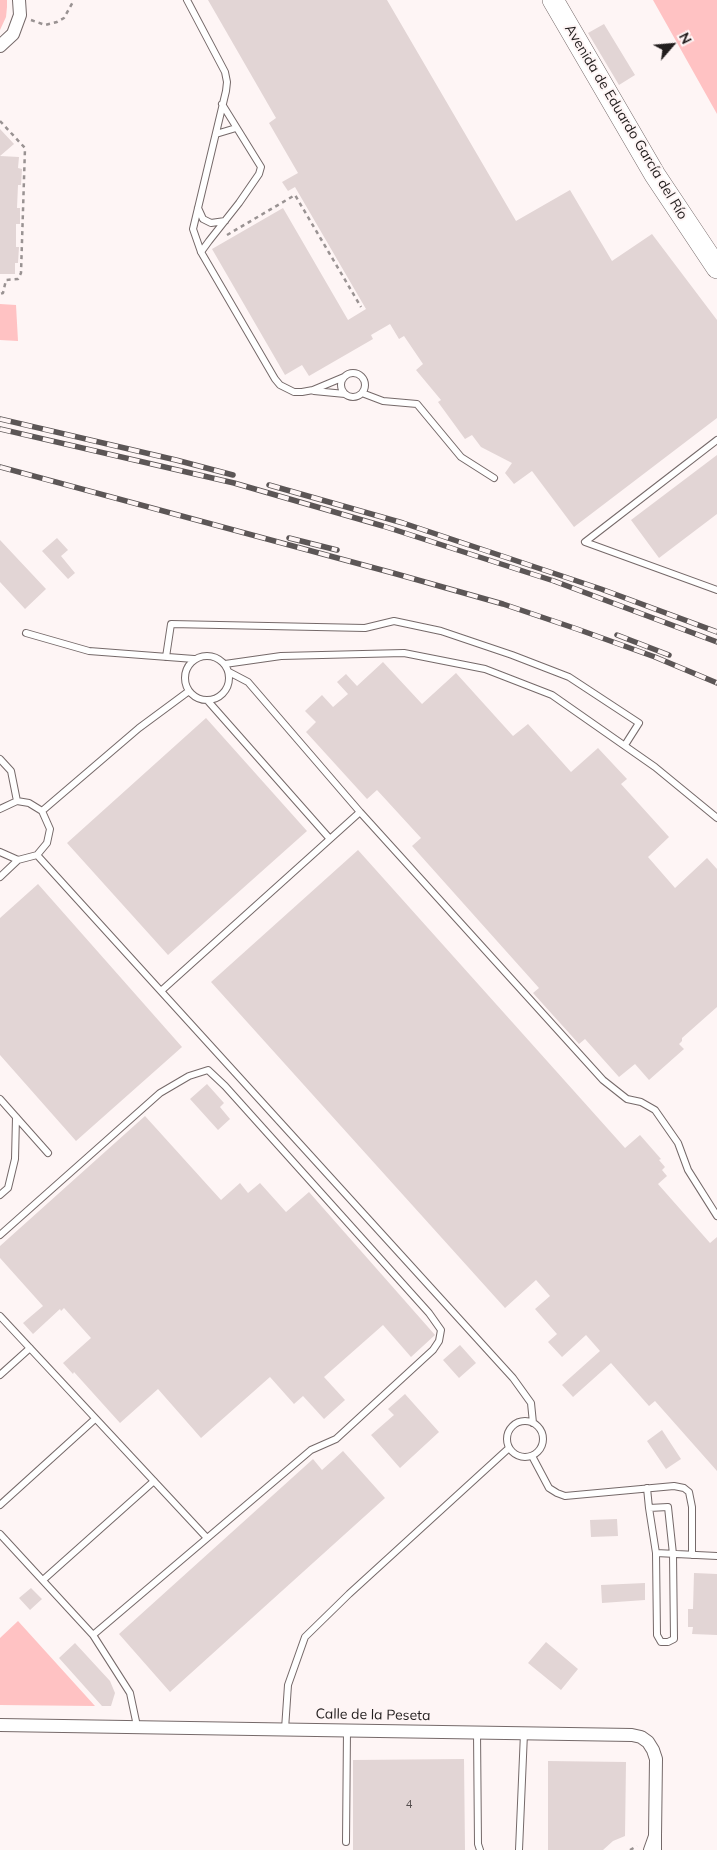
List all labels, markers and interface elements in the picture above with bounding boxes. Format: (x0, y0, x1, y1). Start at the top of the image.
north arrow (647, 20, 697, 70)
street label: Avenida de Eduardo García del Río (561, 21, 691, 223)
text: N (675, 29, 696, 47)
street label: Calle de la Peseta (315, 1706, 431, 1724)
house number: 4 (406, 1798, 412, 1812)

